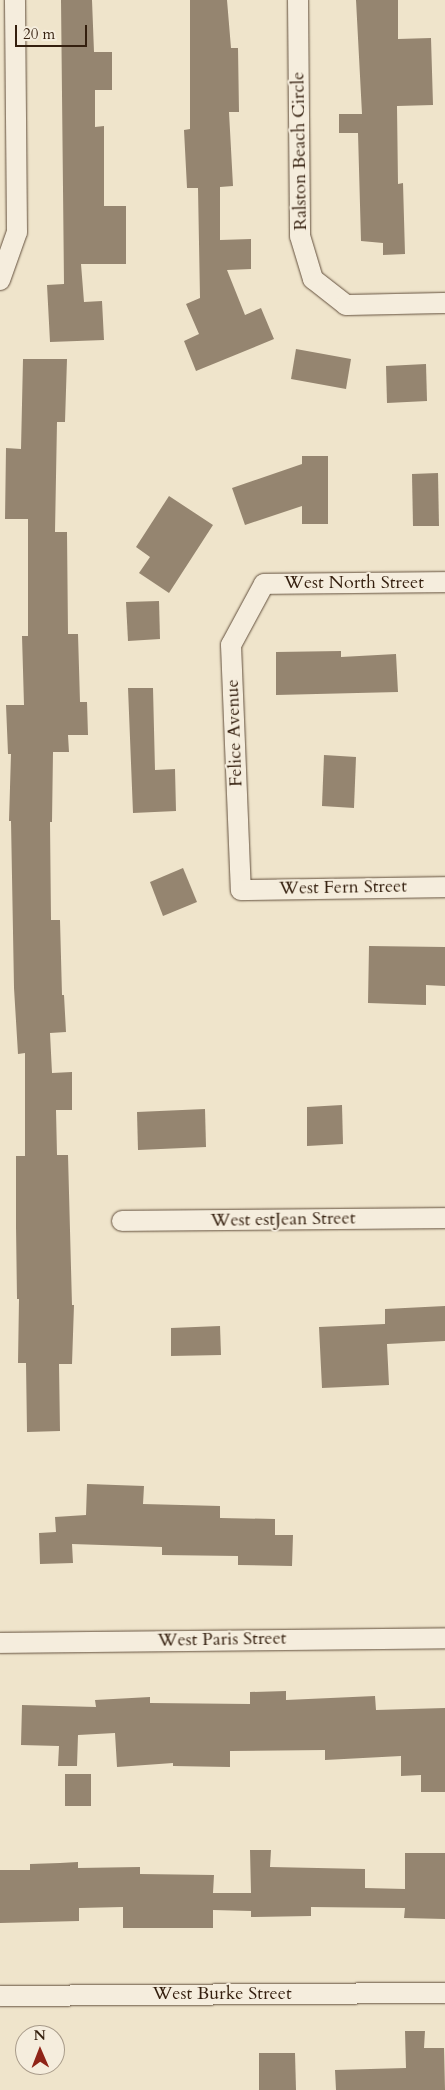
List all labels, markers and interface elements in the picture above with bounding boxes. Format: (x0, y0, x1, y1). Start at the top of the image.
scale bar (18, 15, 90, 47)
text: 20 m (23, 24, 55, 44)
street label: Ralston Beach Circle (288, 71, 312, 231)
street label: West North Street (284, 572, 424, 594)
street label: Felice Avenue (222, 679, 248, 787)
street label: West Fern Street (279, 876, 407, 900)
street label: West estJean Street (210, 1208, 356, 1232)
street label: West Paris Street (157, 1628, 287, 1652)
street label: West Burke Street (152, 1983, 292, 2005)
north arrow (15, 2025, 65, 2075)
text: N (34, 2026, 46, 2045)

